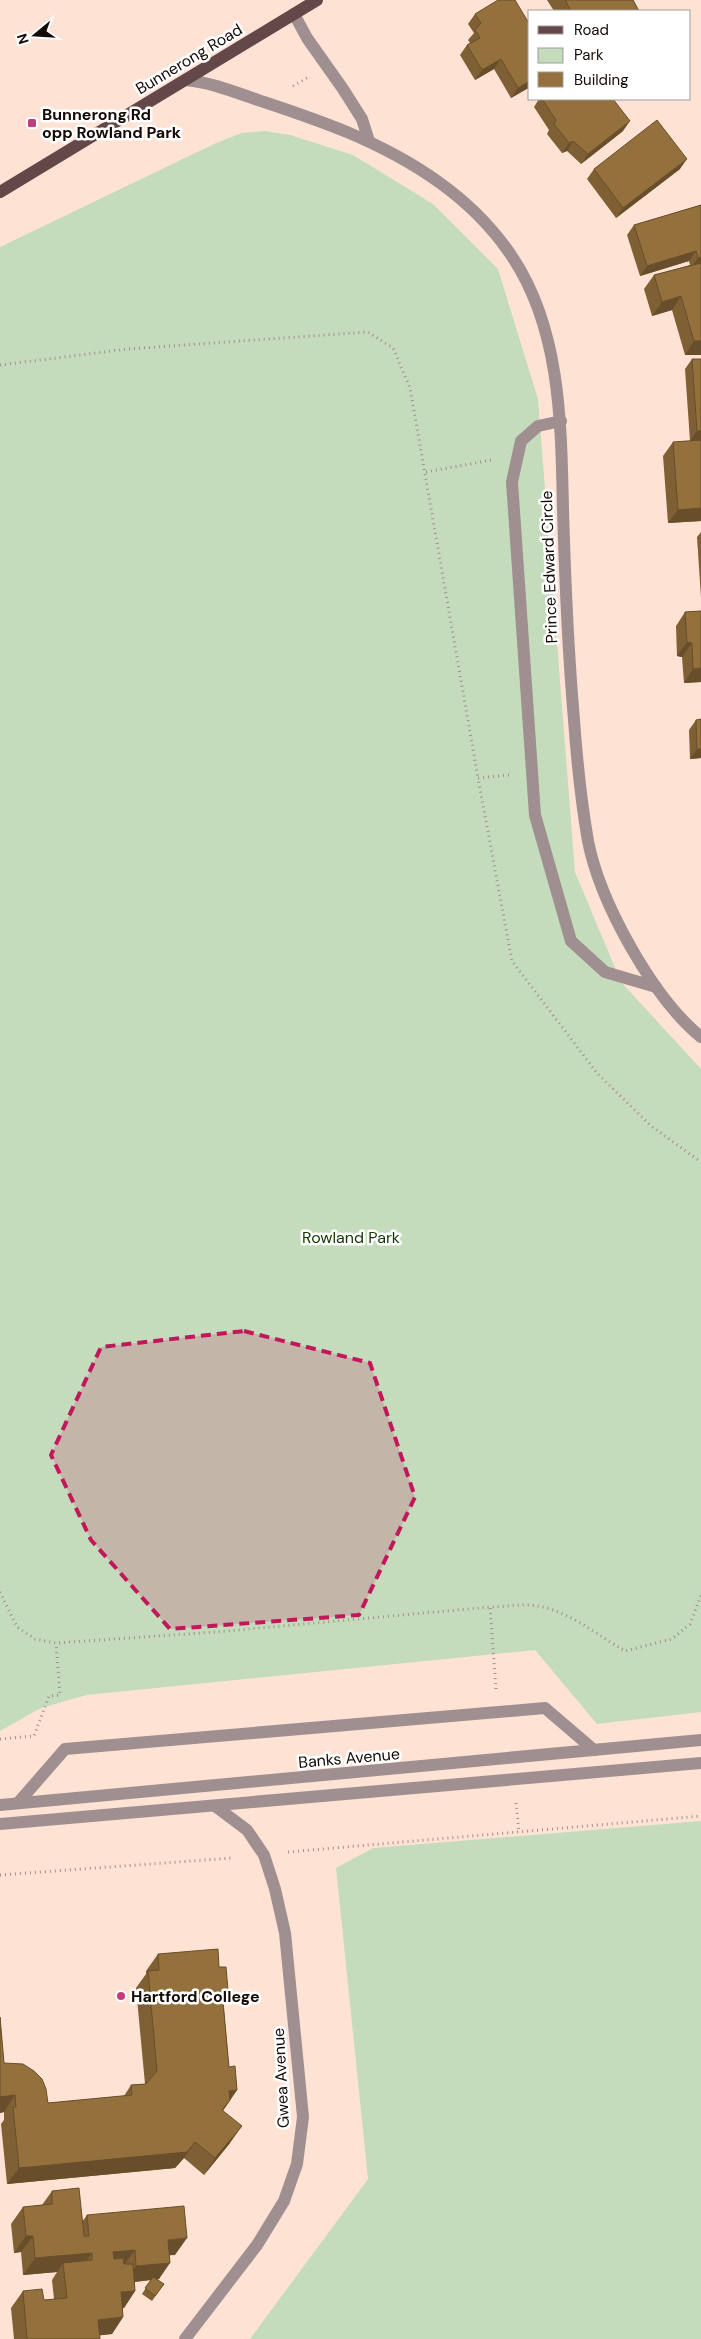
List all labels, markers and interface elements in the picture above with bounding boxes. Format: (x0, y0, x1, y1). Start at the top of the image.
north arrow (10, 10, 60, 60)
legend (528, 10, 691, 100)
street label: Bunnerong Road (132, 19, 246, 99)
text: Road (574, 20, 609, 40)
text: N (12, 31, 33, 47)
text: Park (574, 45, 604, 65)
text: Building (574, 70, 629, 90)
place label: Bunnerong Rd opp Rowland Park (42, 104, 182, 143)
marker: Bunnerong Rd opp Rowland Park (26, 117, 38, 129)
street label: Prince Edward Circle (536, 490, 562, 644)
park label: Rowland Park (302, 1227, 400, 1248)
street label: Banks Avenue (297, 1743, 401, 1773)
place label: Hartford College (131, 1986, 260, 2007)
marker: Hartford College (115, 1990, 127, 2002)
street label: Gwea Avenue (268, 2027, 294, 2129)

